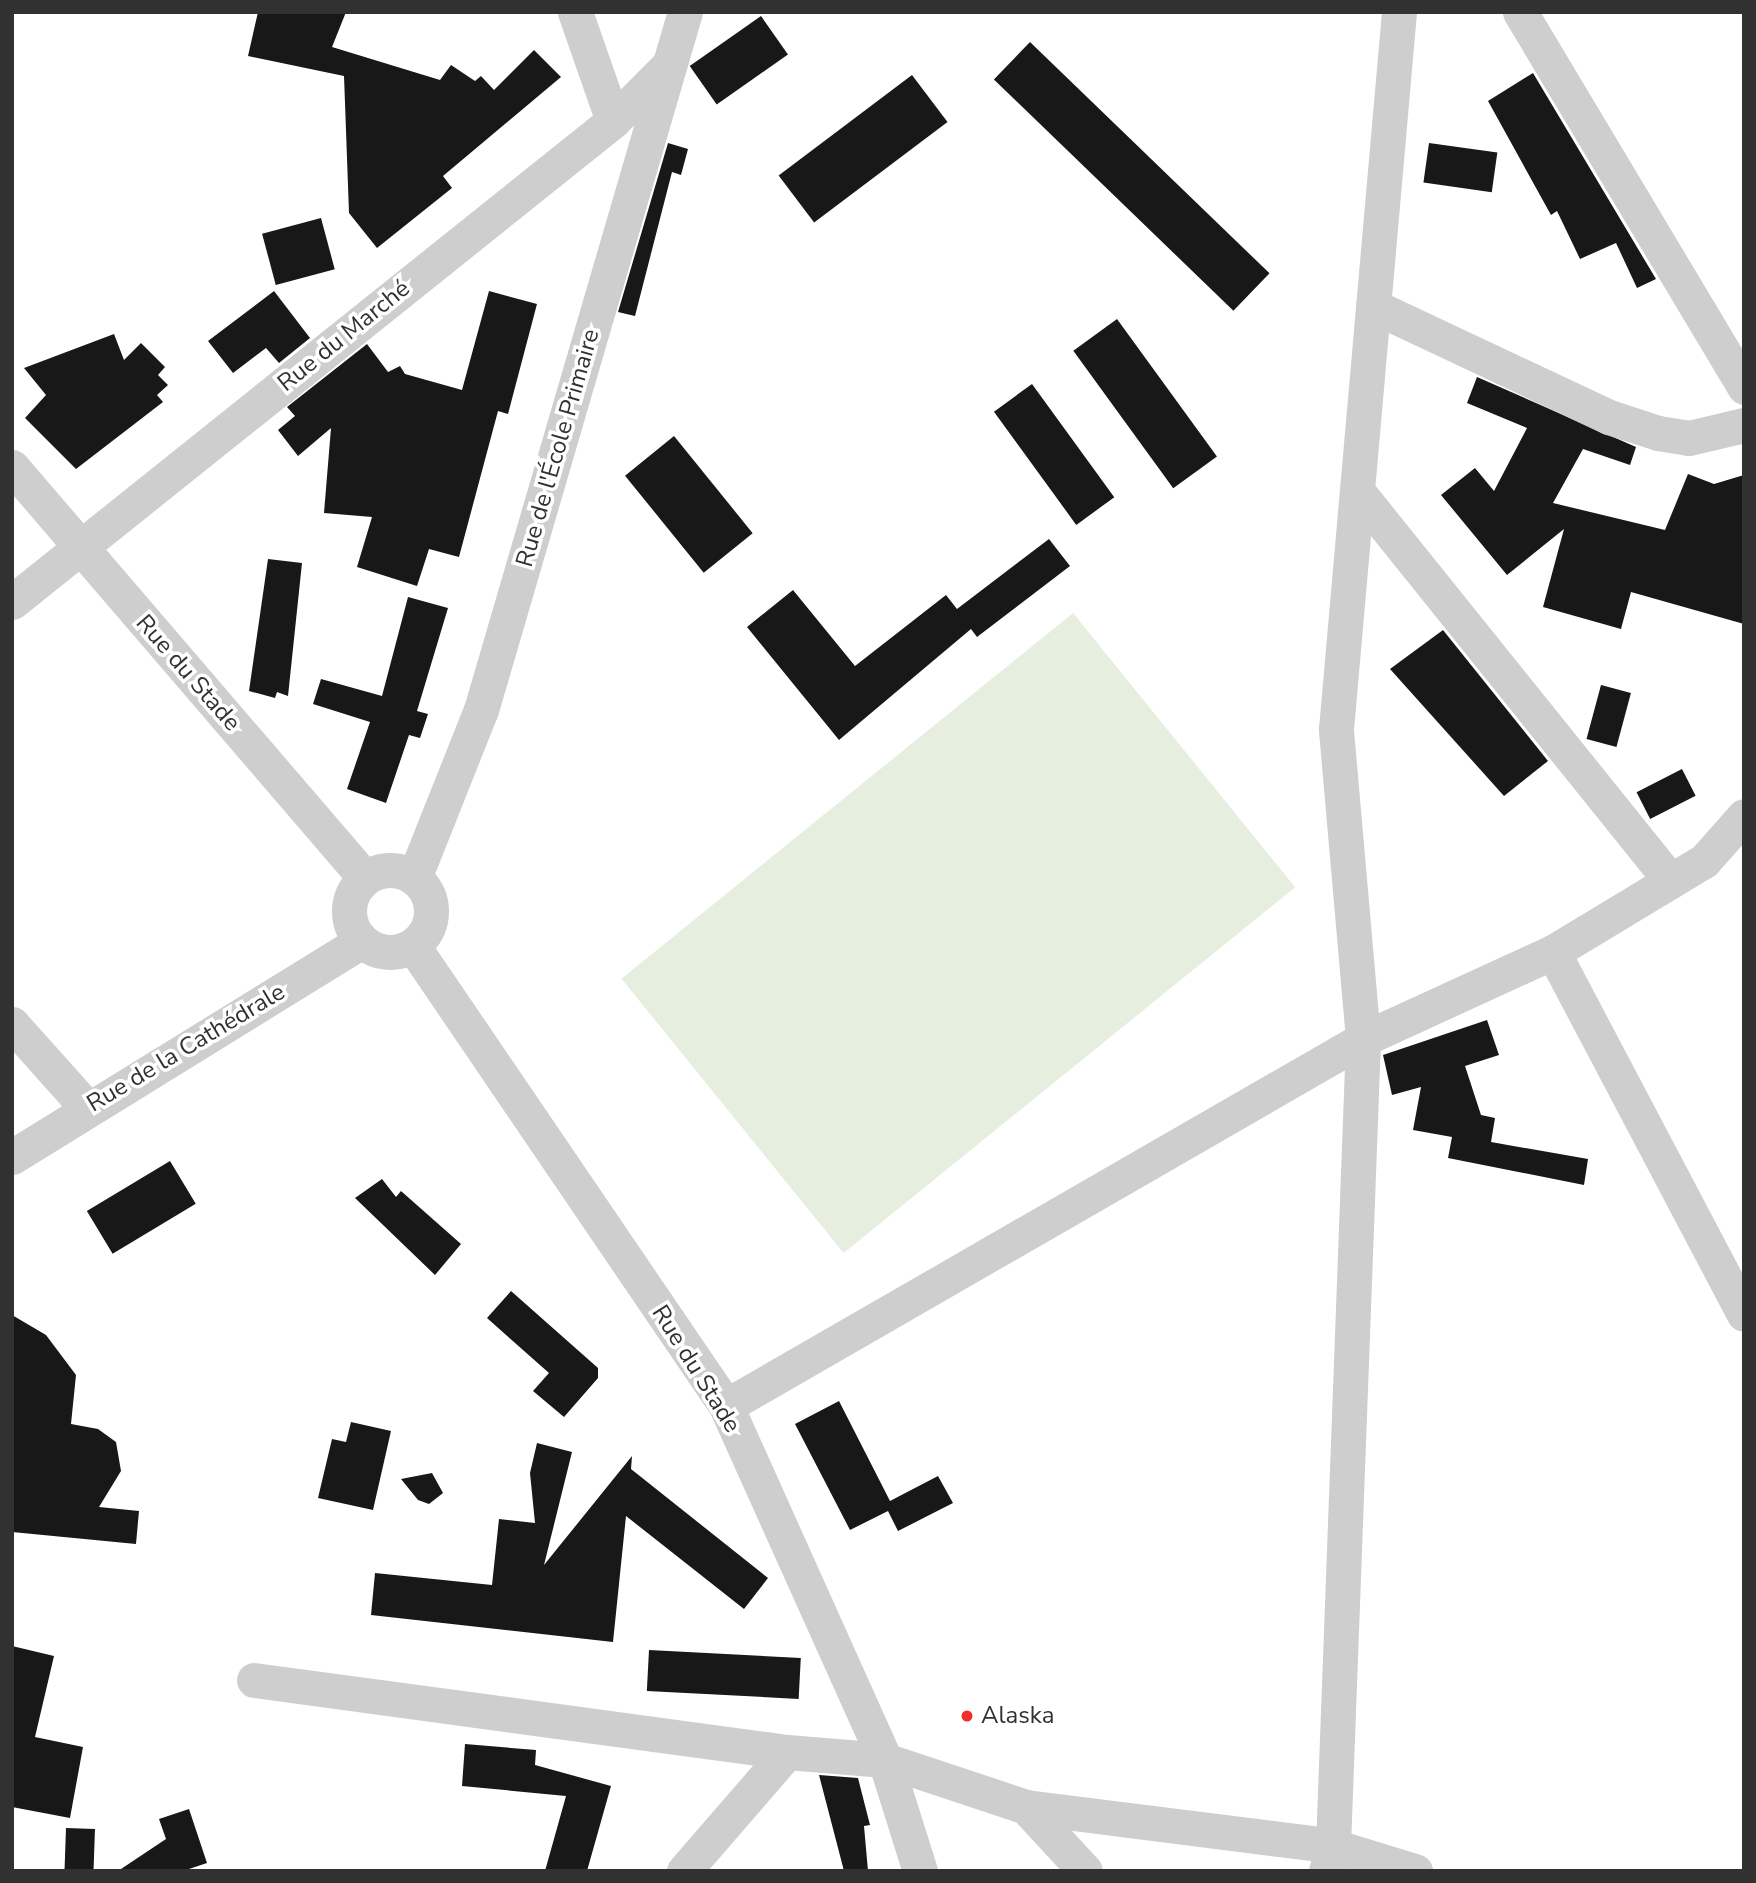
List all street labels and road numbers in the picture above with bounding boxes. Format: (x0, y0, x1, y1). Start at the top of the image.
street label: Rue du Marché (272, 274, 416, 398)
street label: Rue de l'École Primaire (510, 326, 606, 570)
street label: Rue du Stade (130, 609, 246, 737)
street label: Rue de la Cathédrale (82, 978, 290, 1118)
street label: Rue du Stade (645, 1300, 747, 1438)

